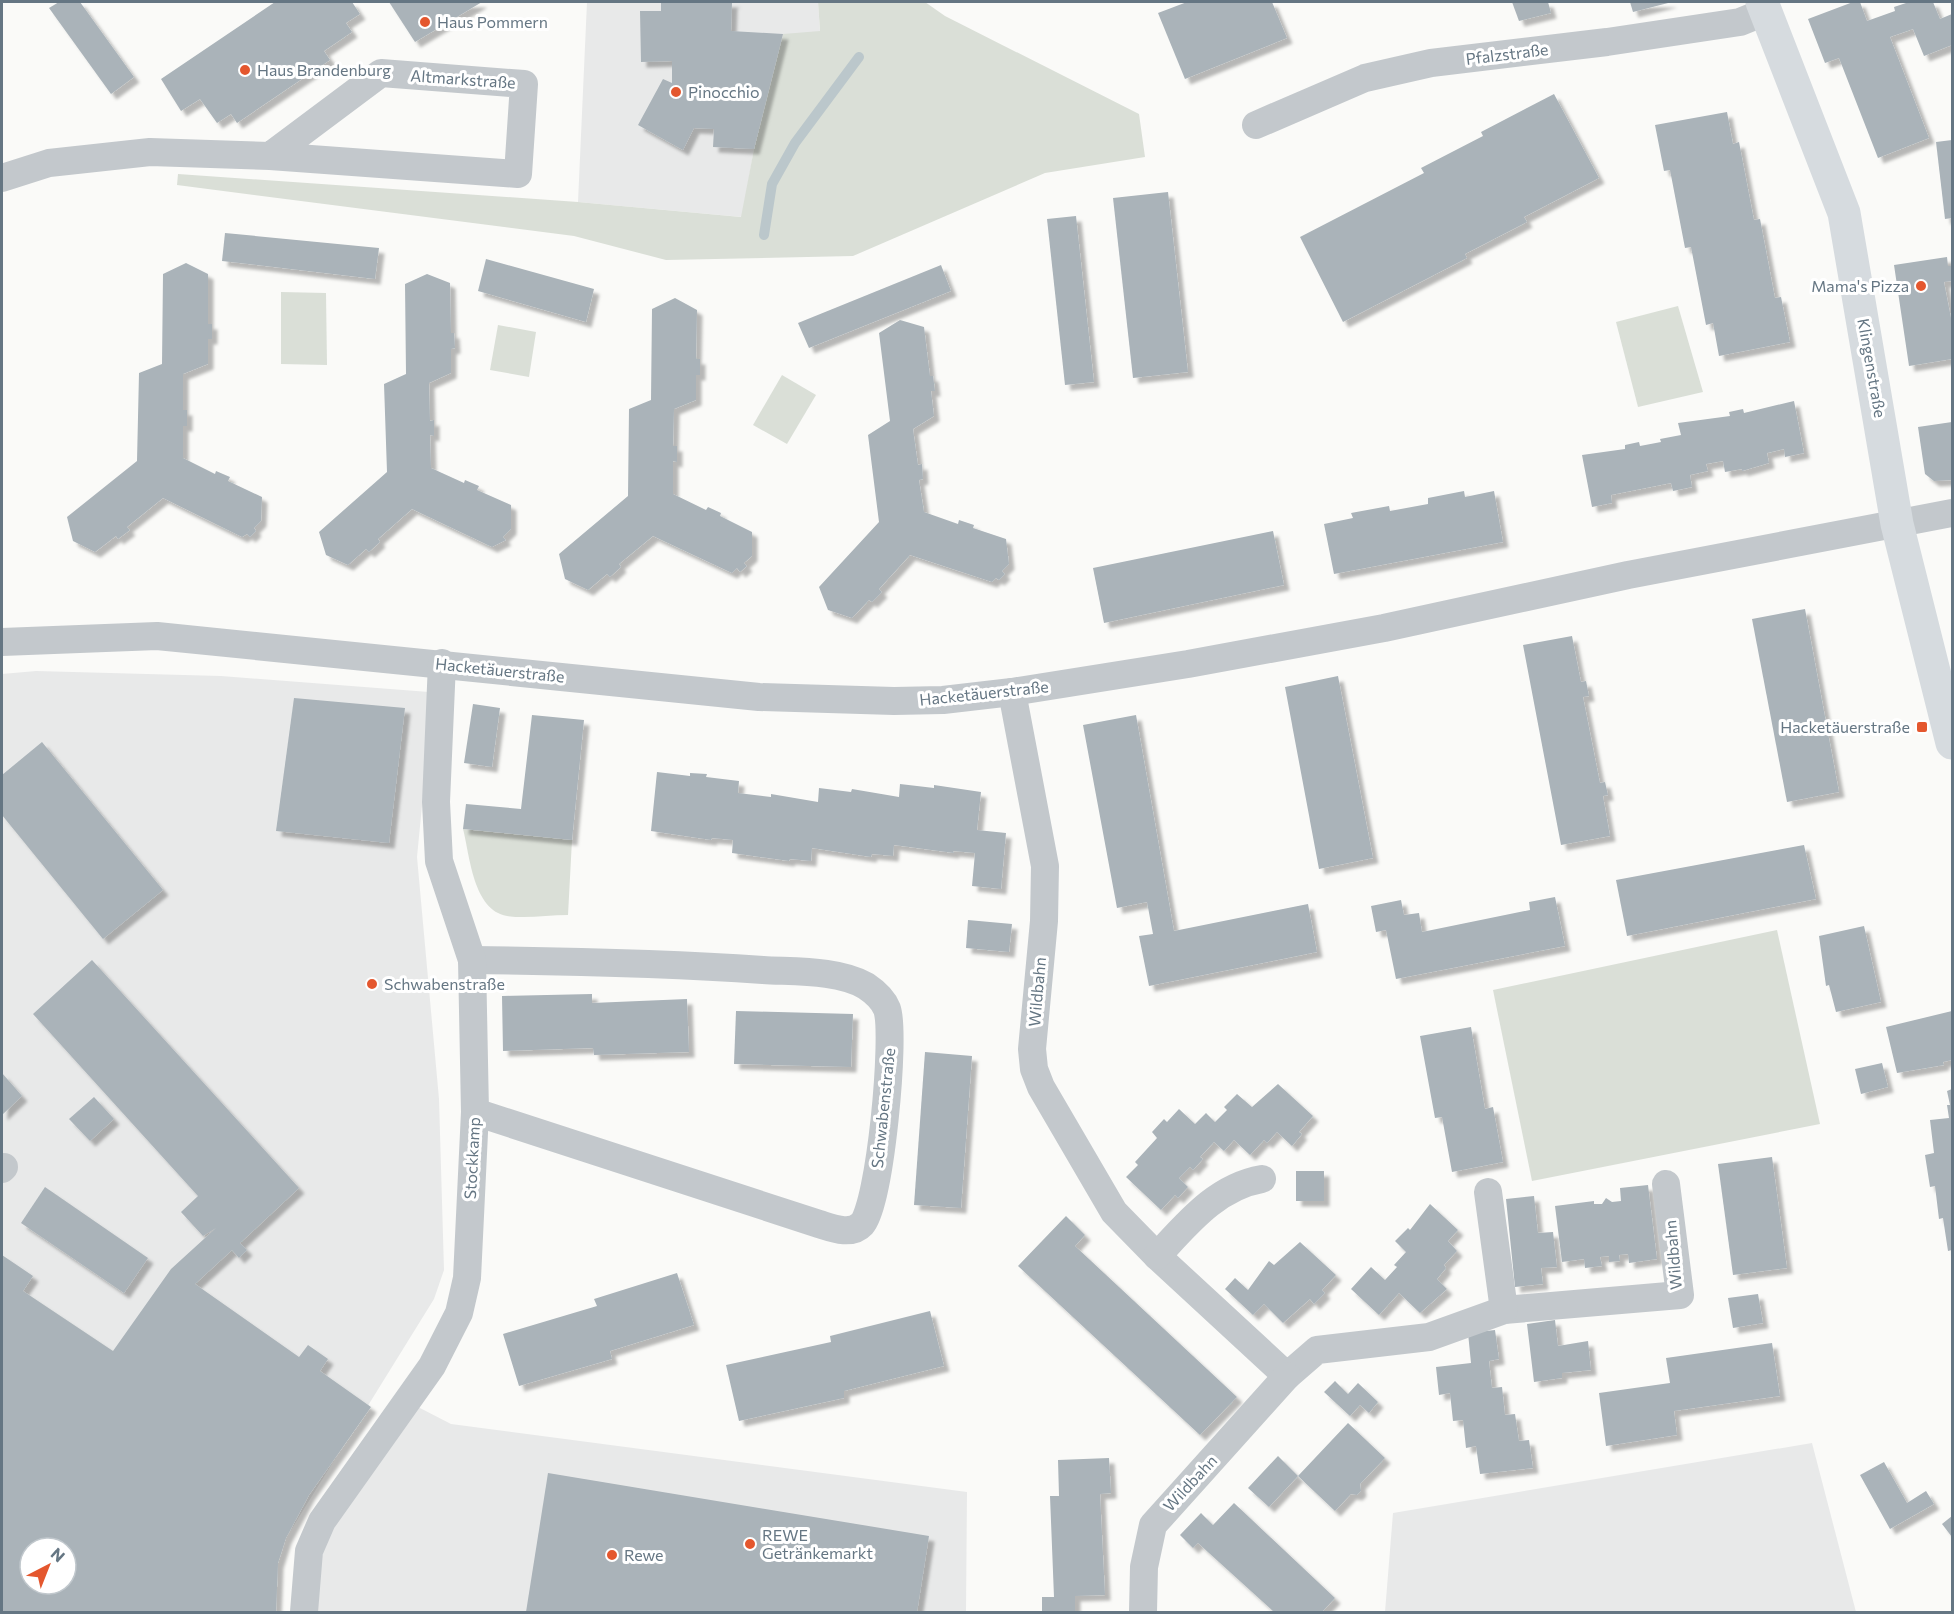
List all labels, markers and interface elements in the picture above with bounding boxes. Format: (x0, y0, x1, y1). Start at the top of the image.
place label: Haus Pommern (437, 12, 548, 31)
marker: Haus Pommern (418, 15, 432, 29)
street label: Pfalzstraße (1465, 39, 1549, 68)
place label: Haus Brandenburg (257, 60, 391, 79)
marker: Haus Brandenburg (238, 63, 252, 77)
street label: Altmarkstraße (410, 65, 516, 92)
place label: Pinocchio (688, 82, 760, 101)
marker: Pinocchio (669, 85, 683, 99)
place label: Mama's Pizza (1811, 276, 1909, 295)
marker: Mama's Pizza (1914, 279, 1928, 293)
street label: Klingenstraße (1854, 317, 1891, 419)
street label: Hacketäuerstraße (435, 653, 566, 686)
street label: Hacketäuerstraße (918, 676, 1049, 709)
place label: Hacketäuerstraße (1780, 717, 1910, 736)
marker: Hacketäuerstraße (1915, 720, 1929, 734)
street label: Wildbahn (1024, 956, 1049, 1028)
place label: Schwabenstraße (384, 974, 505, 993)
marker: Schwabenstraße (365, 977, 379, 991)
street label: Schwabenstraße (867, 1047, 898, 1169)
street label: Stockkamp (460, 1116, 483, 1200)
street label: Wildbahn (1660, 1219, 1685, 1291)
street label: Wildbahn (1159, 1451, 1220, 1515)
place label: REWE Getränkemarkt (762, 1525, 873, 1562)
north arrow (18, 1536, 78, 1596)
marker: REWE Getränkemarkt (743, 1537, 757, 1551)
text: N (48, 1543, 69, 1566)
place label: Rewe (624, 1545, 663, 1564)
marker: Rewe (605, 1548, 619, 1562)

